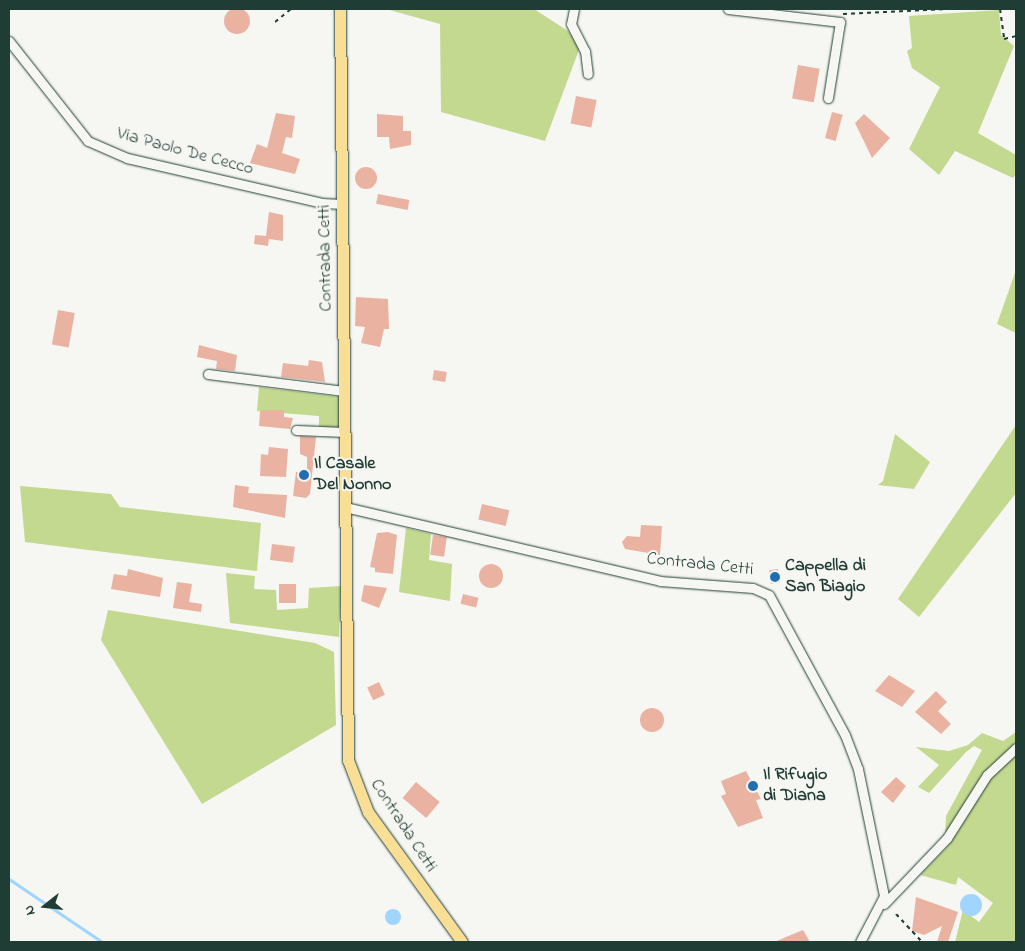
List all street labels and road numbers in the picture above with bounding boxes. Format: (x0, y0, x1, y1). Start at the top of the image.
street label: Via Paolo De Cecco (114, 123, 256, 181)
street label: Contrada Cetti (314, 204, 338, 312)
street label: Contrada Cetti (646, 549, 754, 581)
street label: Contrada Cetti (365, 775, 441, 877)

